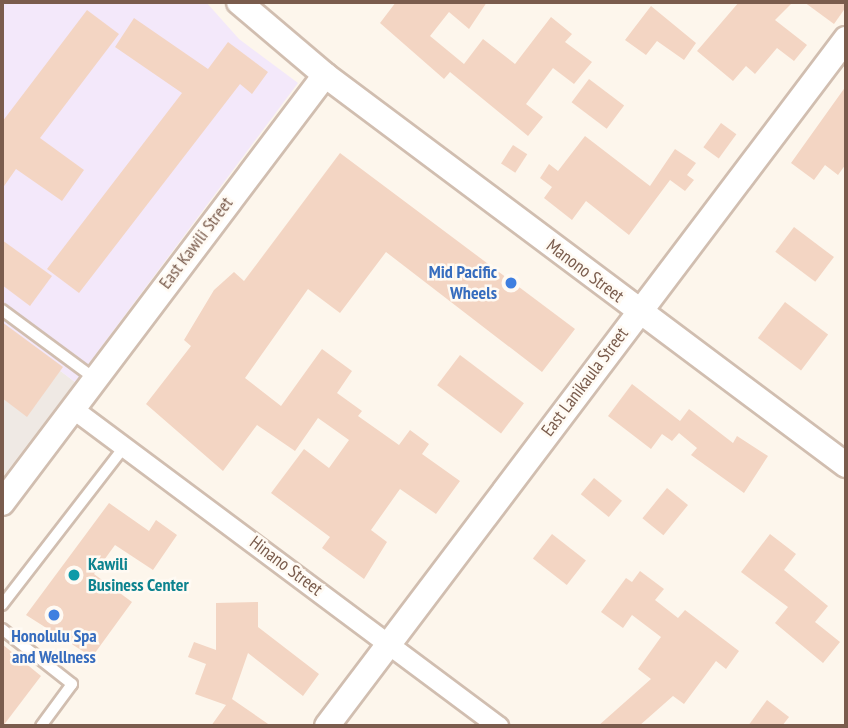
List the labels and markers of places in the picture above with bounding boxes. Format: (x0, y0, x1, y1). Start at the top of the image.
place label: Mid Pacific Wheels (429, 262, 497, 304)
marker: Mid Pacific Wheels (503, 275, 519, 291)
place label: Kawili Business Center (88, 554, 189, 596)
marker: Kawili Business Center (66, 567, 82, 583)
marker: Honolulu Spa and Wellness (46, 607, 62, 623)
place label: Honolulu Spa and Wellness (11, 626, 97, 668)

